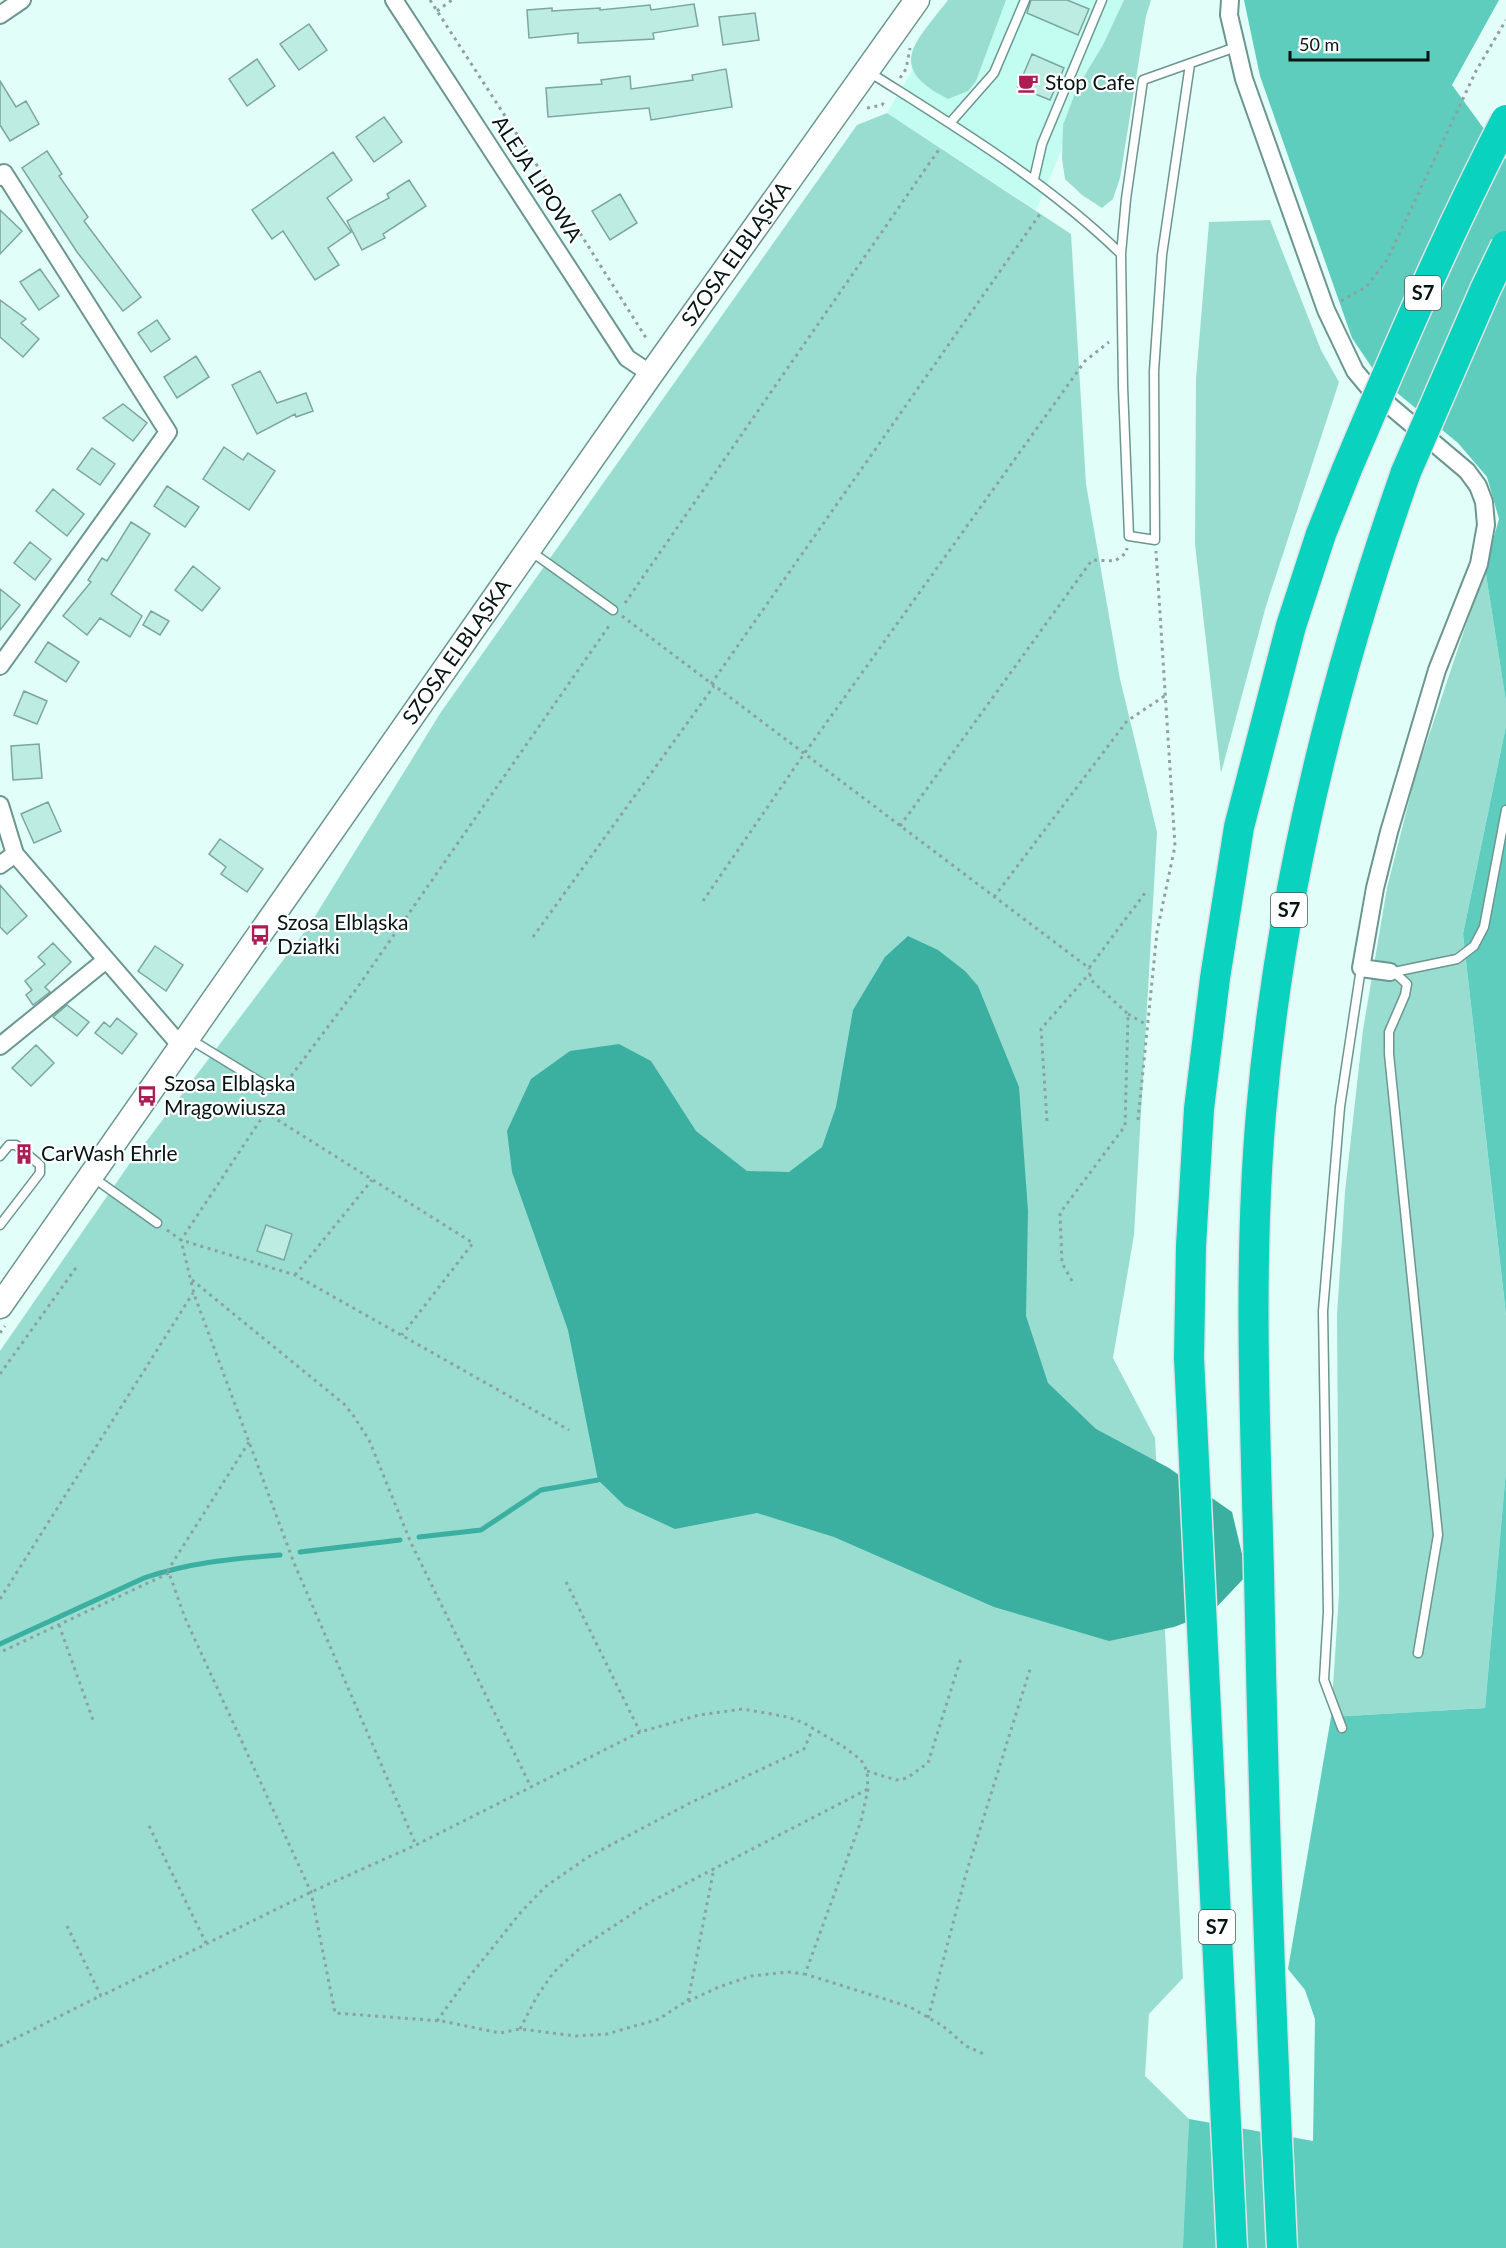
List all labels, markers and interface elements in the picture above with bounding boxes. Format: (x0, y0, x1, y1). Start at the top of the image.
scale bar (1290, 24, 1428, 62)
text: 50 m (1299, 33, 1339, 55)
place label: Stop Cafe (1045, 69, 1135, 94)
cafe icon: Stop Cafe (1016, 71, 1040, 95)
street label: ALEJA LIPOWA (488, 110, 589, 247)
street label: SZOSA ELBLĄSKA (675, 175, 795, 330)
road number: S7 (1405, 276, 1441, 310)
street label: SZOSA ELBLĄSKA (396, 573, 516, 728)
road number: S7 (1271, 893, 1307, 927)
place label: Szosa Elbląska Działki (277, 909, 408, 958)
bus stop icon: Szosa Elbląska Działki (248, 923, 272, 947)
place label: Szosa Elbląska Mrągowiusza (164, 1070, 295, 1119)
bus stop icon: Szosa Elbląska Mrągowiusza (135, 1084, 159, 1108)
place label: CarWash Ehrle (41, 1140, 178, 1165)
building icon: CarWash Ehrle (12, 1142, 36, 1166)
road number: S7 (1199, 1910, 1235, 1944)

